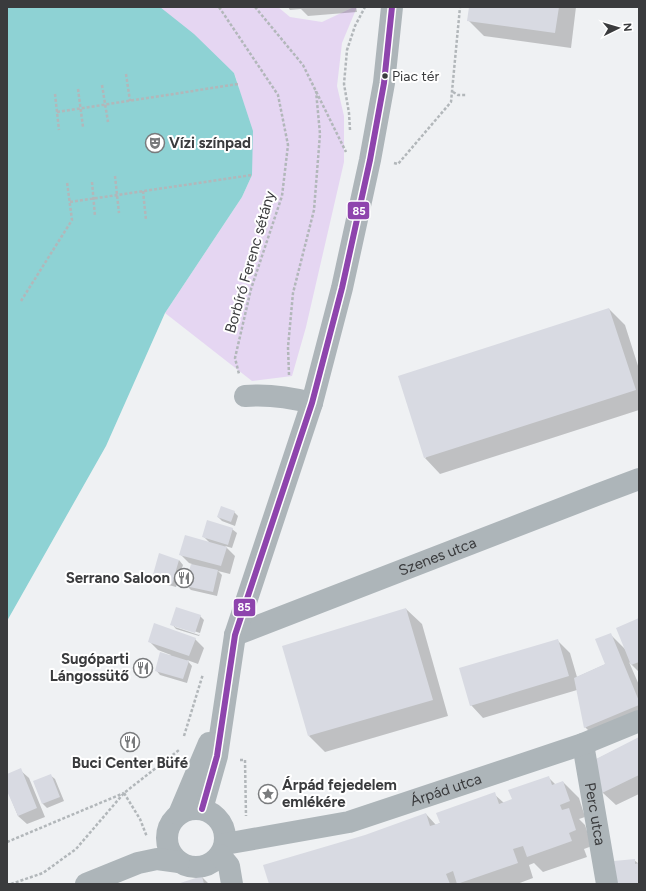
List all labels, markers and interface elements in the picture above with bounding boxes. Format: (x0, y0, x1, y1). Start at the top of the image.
north arrow (598, 8, 638, 48)
text: N (621, 22, 634, 32)
place label: Piac tér (392, 68, 439, 85)
marker: Piac tér (380, 71, 390, 81)
theatre icon: Vízi színpad (144, 132, 166, 154)
place label: Vízi színpad (169, 134, 251, 152)
street label: Borbíró Ferenc sétány (221, 189, 279, 335)
line badge: 85 (347, 201, 370, 220)
text: 85 (352, 205, 366, 218)
street label: Szenes utca (396, 533, 479, 580)
restaurant icon: Serrano Saloon (173, 567, 195, 589)
place label: Serrano Saloon (66, 569, 170, 587)
line badge: 85 (233, 598, 256, 617)
text: 85 (237, 601, 251, 614)
place label: Sugóparti Lángossütő (50, 650, 129, 685)
restaurant icon: Sugóparti Lángossütő (132, 657, 154, 679)
restaurant icon: Buci Center Büfé (119, 731, 141, 753)
place label: Buci Center Büfé (72, 754, 189, 772)
street label: Árpád utca (408, 769, 484, 810)
place label: Árpád fejedelem emlékére (282, 776, 397, 811)
street label: Perc utca (581, 781, 609, 847)
place icon: Árpád fejedelem emlékére (257, 783, 279, 805)

